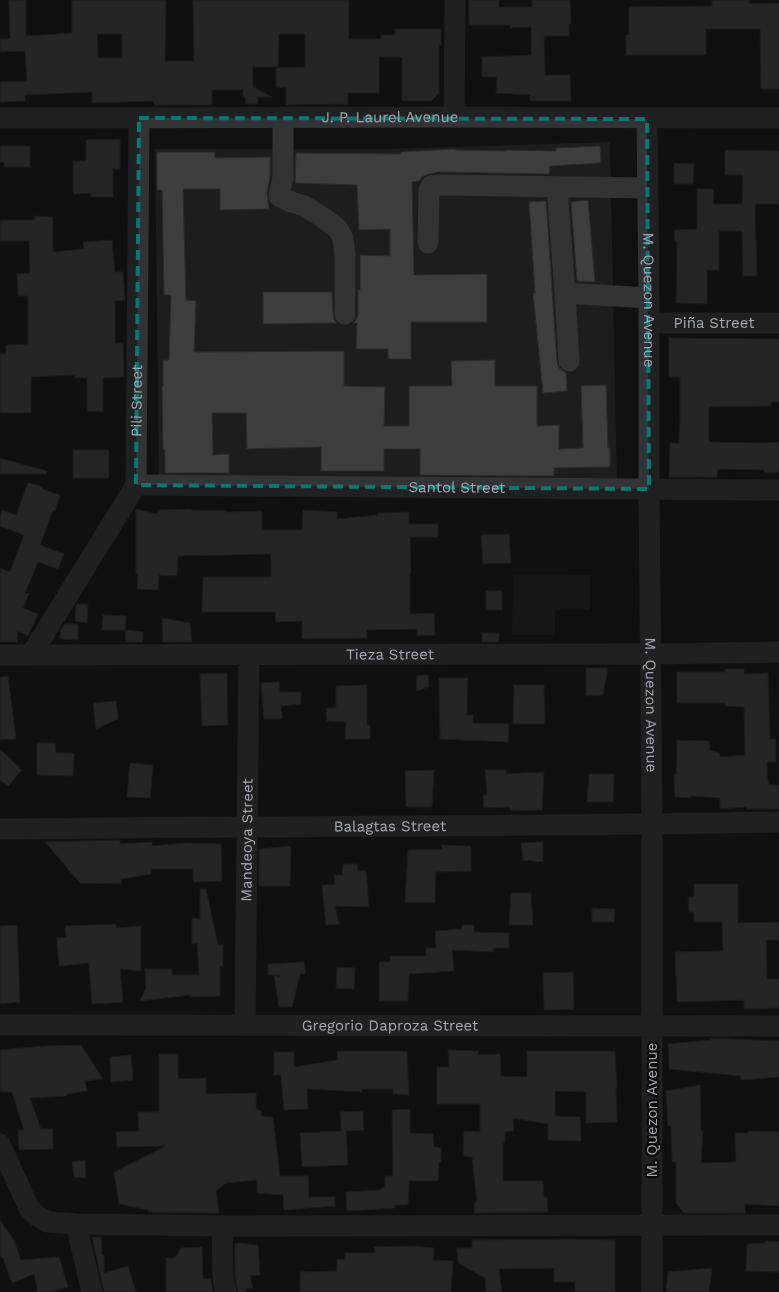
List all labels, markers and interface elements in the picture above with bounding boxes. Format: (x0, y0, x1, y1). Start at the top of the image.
street label: J. P. Laurel Avenue (322, 108, 458, 126)
street label: M. Quezon Avenue (639, 232, 658, 367)
street label: Piña Street (674, 314, 755, 332)
street label: Pili Street (127, 364, 146, 437)
street label: Santol Street (408, 478, 506, 497)
street label: M. Quezon Avenue (641, 637, 661, 773)
street label: Tieza Street (346, 645, 435, 663)
street label: Mandeoya Street (237, 778, 257, 902)
street label: Balagtas Street (334, 817, 447, 836)
street label: Gregorio Daproza Street (302, 1016, 479, 1035)
street label: M. Quezon Avenue (643, 1043, 661, 1177)

